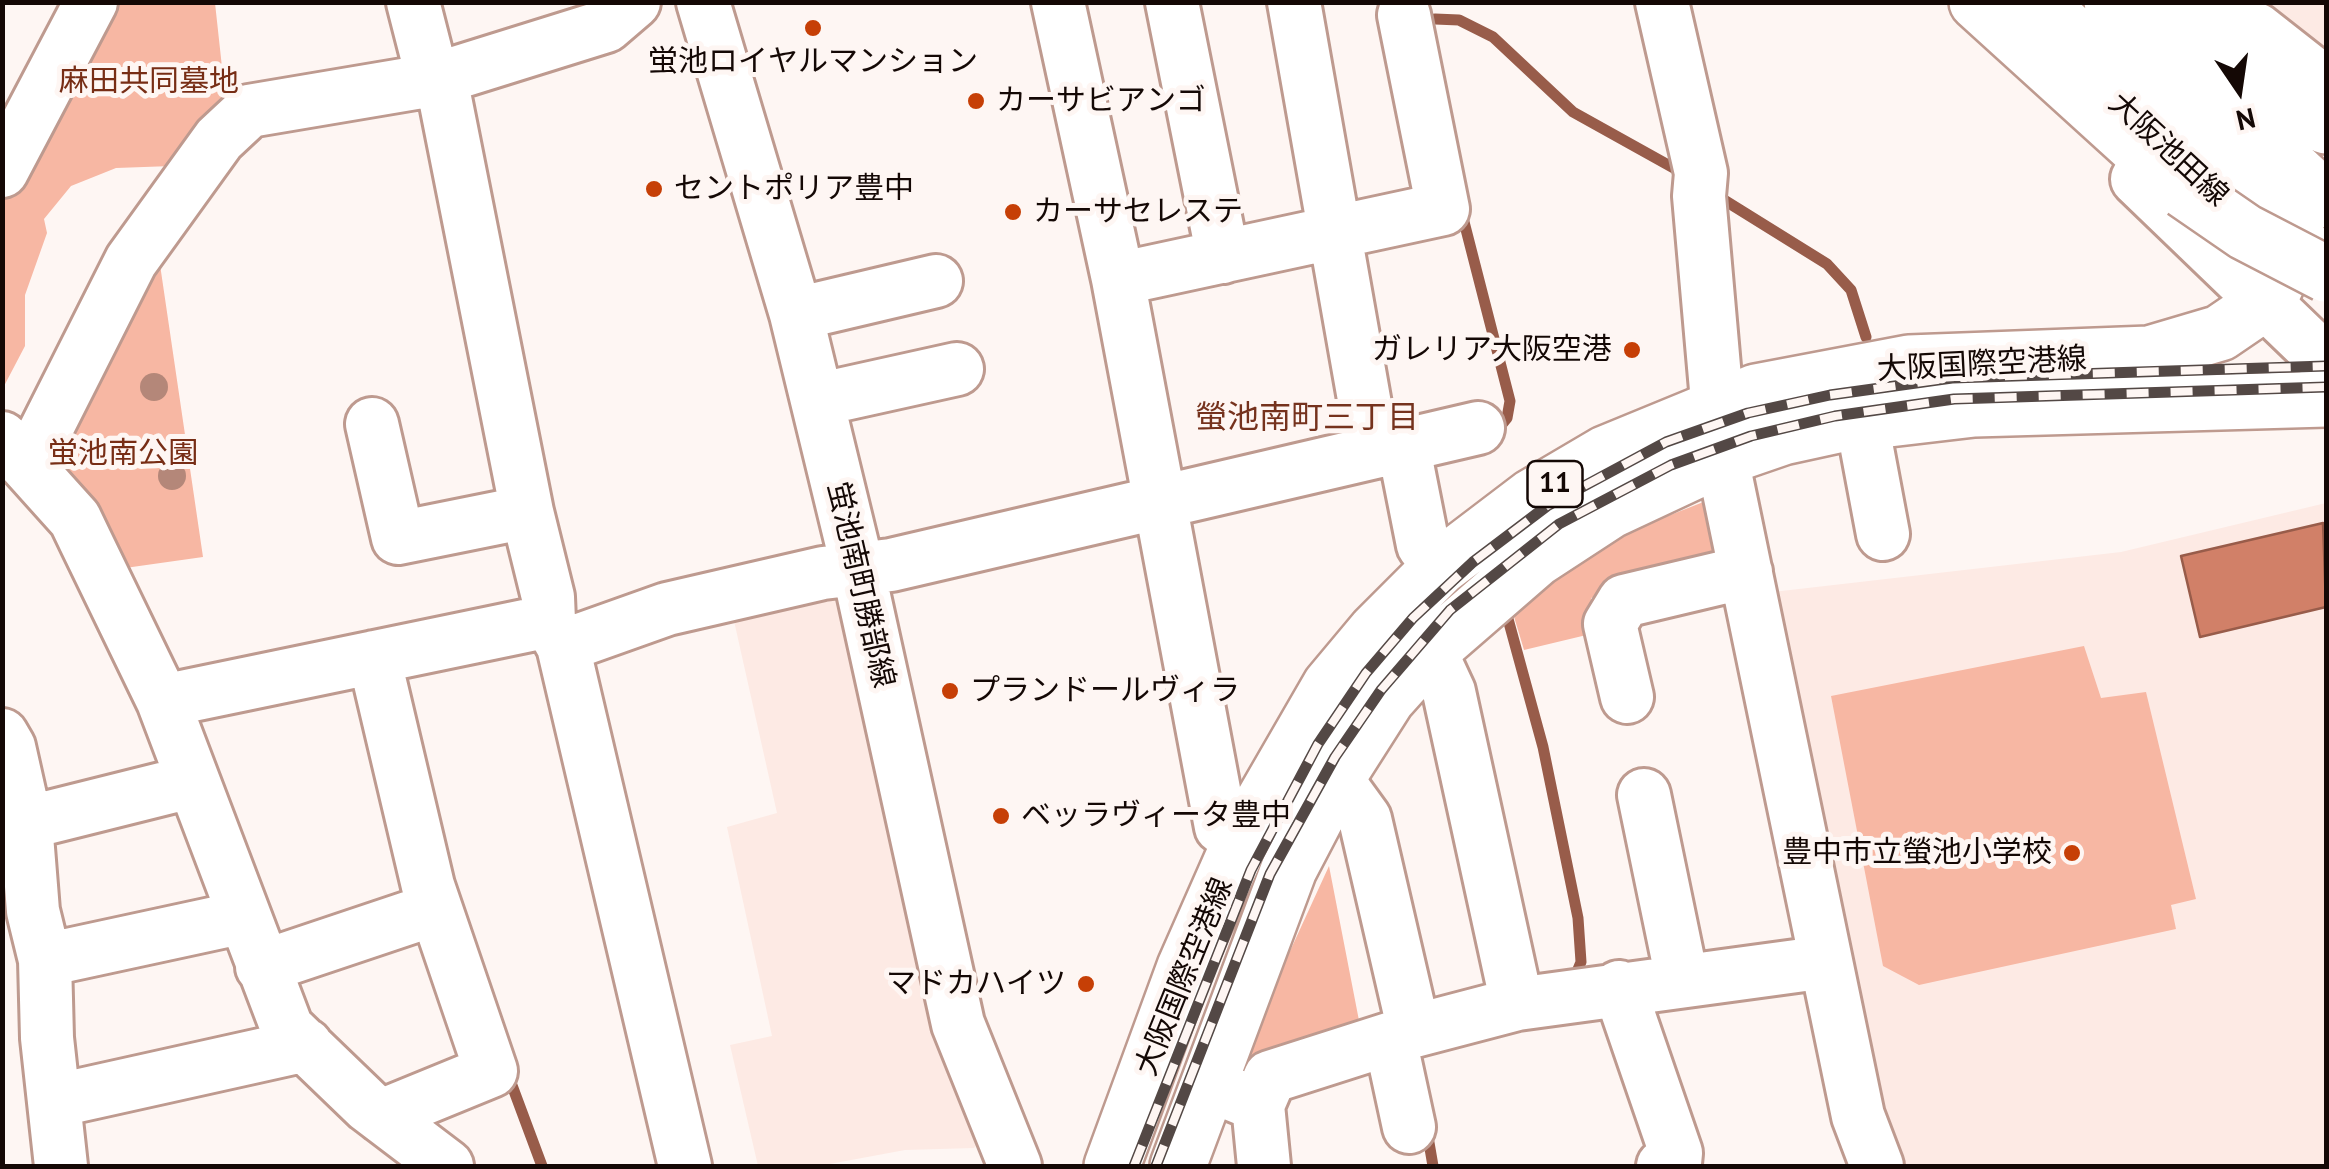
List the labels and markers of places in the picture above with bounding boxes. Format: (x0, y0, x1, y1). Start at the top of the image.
marker: 蛍池ロイヤルマンション (802, 17, 824, 39)
place label: 蛍池ロイヤルマンション (648, 44, 978, 80)
place label: カーサビアンゴ (996, 83, 1206, 119)
marker: カーサビアンゴ (965, 90, 987, 112)
place label: セントポリア豊中 (674, 171, 914, 207)
marker: セントポリア豊中 (643, 178, 665, 200)
place label: カーサセレステ (1033, 194, 1243, 230)
marker: カーサセレステ (1002, 201, 1024, 223)
place label: ガレリア大阪空港 (1372, 332, 1612, 368)
marker: ガレリア大阪空港 (1621, 339, 1643, 361)
place label: プランドールヴィラ (970, 673, 1240, 709)
marker: プランドールヴィラ (939, 680, 961, 702)
place label: ベッラヴィータ豊中 (1021, 798, 1291, 834)
marker: ベッラヴィータ豊中 (990, 805, 1012, 827)
place label: 豊中市立螢池小学校 (1782, 835, 2052, 871)
marker: 豊中市立螢池小学校 (2061, 842, 2083, 864)
place label: マドカハイツ (886, 966, 1066, 1002)
marker: マドカハイツ (1075, 973, 1097, 995)

